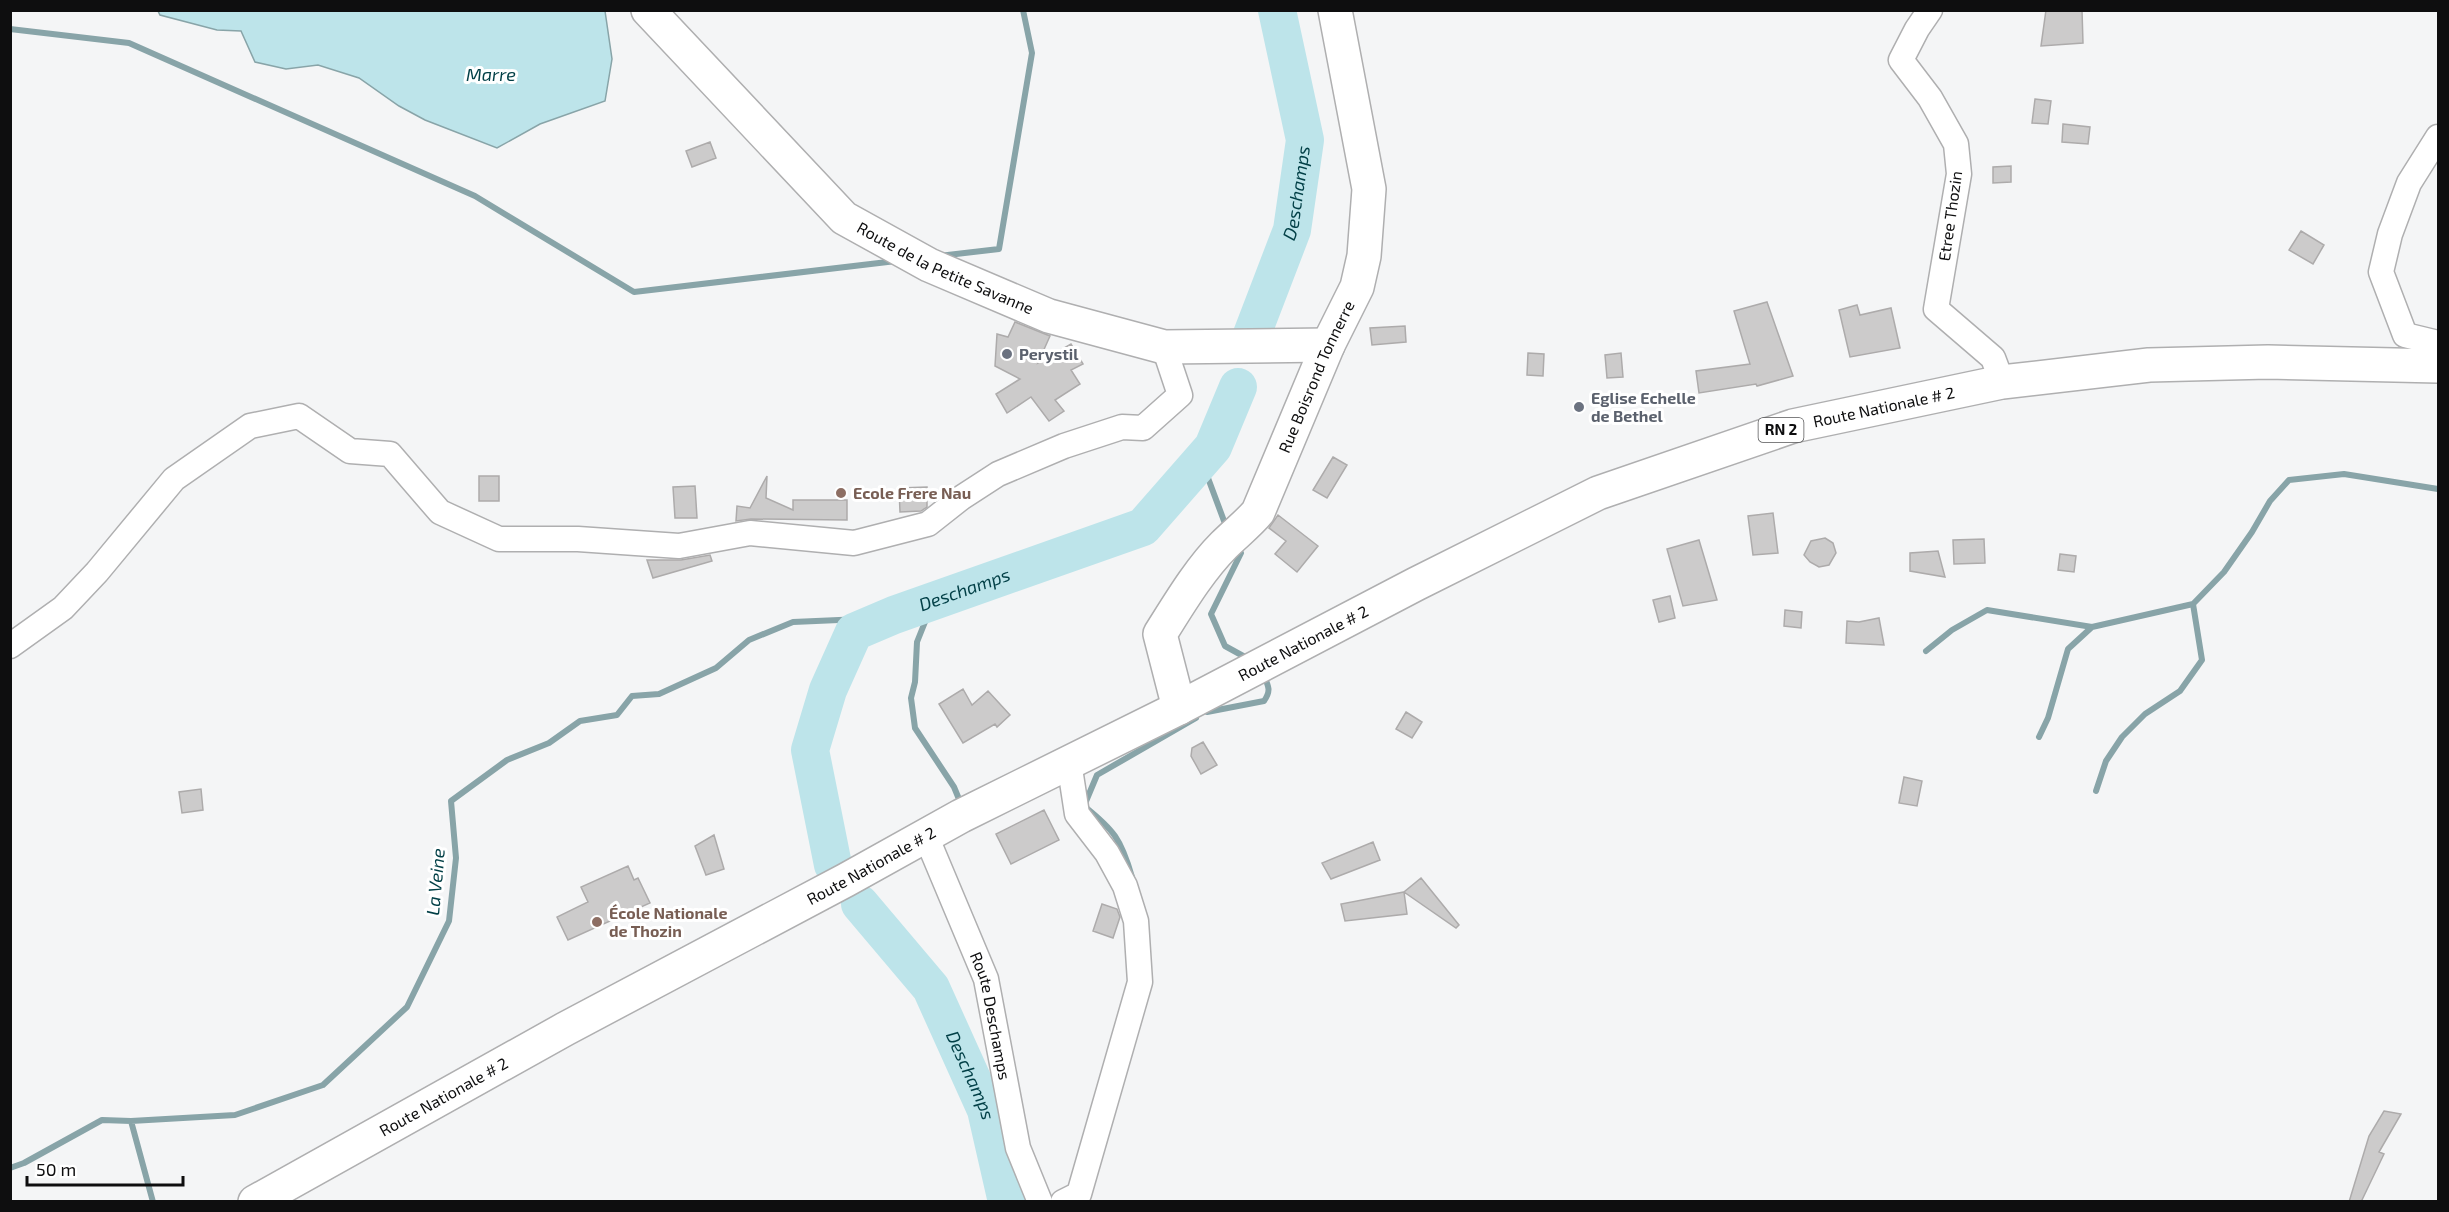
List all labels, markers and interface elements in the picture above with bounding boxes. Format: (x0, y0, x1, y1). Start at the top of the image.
water label: Marre (466, 63, 516, 85)
water label: Deschamps (1277, 144, 1314, 243)
street label: Etree Thozin (1934, 170, 1965, 262)
street label: Route de la Petite Savanne (854, 217, 1037, 317)
street label: Rue Boisrond Tonnerre (1274, 297, 1358, 455)
place label: Perystil (1019, 344, 1079, 364)
marker: Perystil (1000, 347, 1014, 361)
street label: Route Nationale # 2 (1811, 382, 1956, 431)
place label: Eglise Echelle de Bethel (1591, 388, 1696, 425)
marker: Eglise Echelle de Bethel (1572, 400, 1586, 414)
road number: RN 2 (1758, 418, 1804, 442)
place label: Ecole Frere Nau (853, 483, 971, 502)
marker: Ecole Frere Nau (834, 486, 848, 500)
water label: Deschamps (916, 563, 1013, 615)
street label: Route Nationale # 2 (1235, 601, 1371, 684)
street label: Route Nationale # 2 (803, 822, 939, 908)
water label: La Veine (421, 847, 449, 916)
place label: École Nationale de Thozin (609, 903, 728, 940)
marker: École Nationale de Thozin (590, 915, 604, 929)
street label: Route Deschamps (964, 951, 1014, 1083)
water label: Deschamps (939, 1027, 997, 1123)
street label: Route Nationale # 2 (376, 1053, 511, 1140)
scale bar (27, 1149, 183, 1187)
text: 50 m (36, 1158, 76, 1180)

